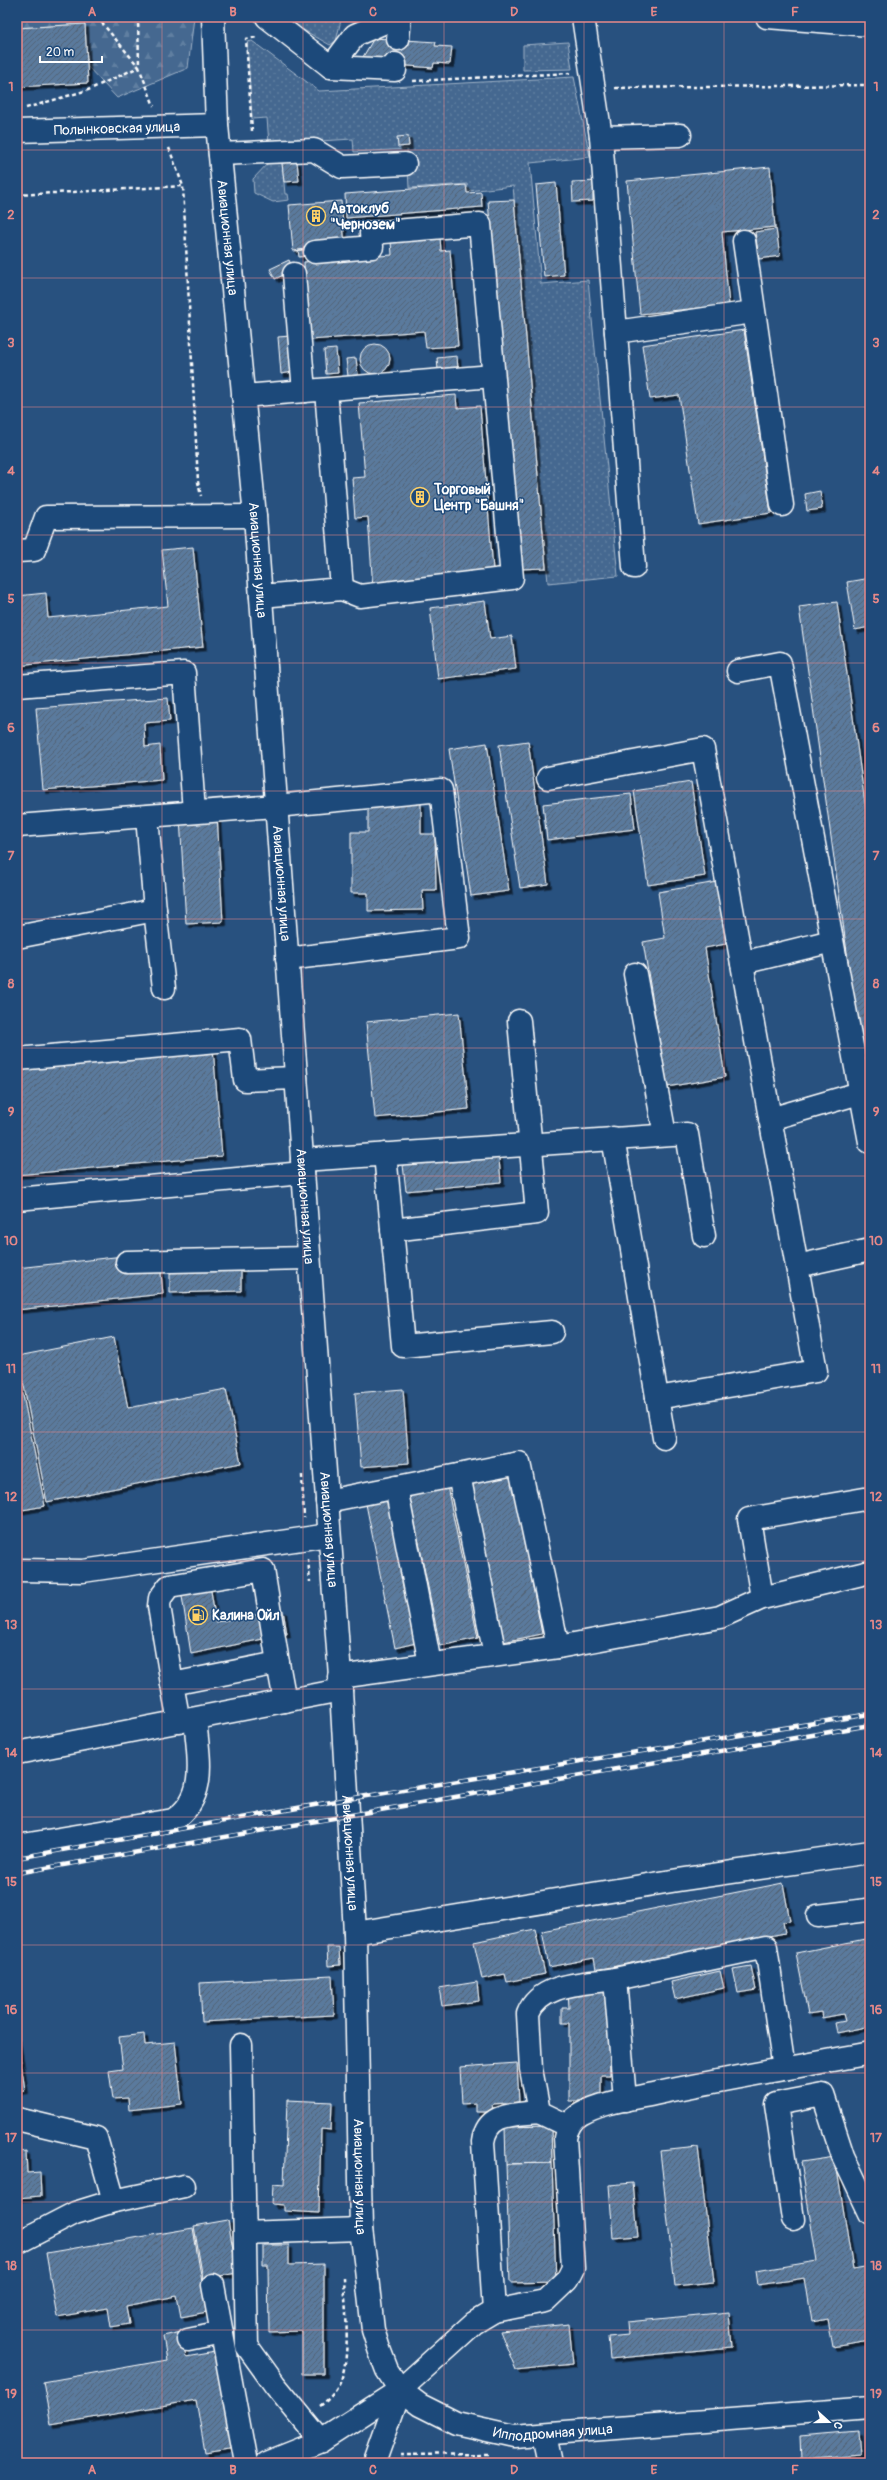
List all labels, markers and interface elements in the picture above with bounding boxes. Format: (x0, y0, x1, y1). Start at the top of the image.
text: A (88, 4, 97, 20)
text: B (229, 4, 237, 20)
text: C (369, 4, 377, 20)
text: D (510, 4, 518, 20)
text: E (651, 4, 658, 20)
text: F (791, 4, 799, 20)
scale bar (40, 38, 102, 64)
text: 20 m (46, 45, 75, 60)
text: 1 (8, 79, 14, 95)
text: 1 (873, 79, 879, 95)
street label: Полынковская улица (54, 118, 180, 139)
street label: Авиационная улица (213, 179, 242, 296)
place label: Автоклуб "Чернозем" (330, 200, 401, 233)
building icon: Автоклуб "Чернозем" (305, 205, 327, 227)
text: 2 (7, 207, 15, 223)
text: 2 (872, 207, 880, 223)
text: 3 (7, 335, 15, 351)
text: 3 (872, 335, 880, 351)
text: 4 (7, 463, 15, 479)
text: 4 (872, 463, 880, 479)
place label: Торговый Центр "Башня" (433, 481, 524, 514)
building icon: Торговый Центр "Башня" (409, 486, 431, 508)
street label: Авиационная улица (245, 501, 270, 619)
text: 5 (7, 591, 15, 607)
text: 5 (872, 591, 880, 607)
text: 6 (7, 720, 15, 736)
text: 6 (872, 720, 880, 736)
street label: Авиационная улица (269, 825, 294, 942)
text: 7 (8, 848, 15, 864)
text: 7 (873, 848, 880, 864)
text: 8 (8, 976, 15, 992)
text: 8 (873, 976, 880, 992)
text: 9 (8, 1104, 15, 1120)
text: 9 (873, 1104, 880, 1120)
street label: Авиационная улица (292, 1148, 318, 1265)
text: 10 (4, 1233, 18, 1249)
text: 10 (869, 1233, 883, 1249)
text: 11 (6, 1361, 16, 1377)
text: 11 (871, 1361, 881, 1377)
street label: Авиационная улица (316, 1471, 341, 1588)
text: 12 (5, 1489, 17, 1505)
text: 12 (870, 1489, 882, 1505)
fuel station icon: Калина Ойл (187, 1604, 209, 1626)
place label: Калина Ойл (212, 1607, 280, 1624)
text: 13 (5, 1617, 17, 1633)
text: 13 (870, 1617, 882, 1633)
text: 14 (5, 1745, 18, 1761)
text: 14 (870, 1745, 883, 1761)
street label: Авиационная улица (338, 1794, 362, 1911)
text: 15 (5, 1874, 17, 1890)
text: 15 (870, 1874, 882, 1890)
text: 16 (5, 2002, 18, 2018)
text: 16 (870, 2002, 883, 2018)
street label: Авиационная улица (350, 2118, 370, 2236)
text: 17 (5, 2130, 17, 2146)
text: 17 (870, 2130, 882, 2146)
text: 18 (5, 2258, 17, 2274)
text: 18 (870, 2258, 882, 2274)
text: 19 (5, 2386, 17, 2402)
text: 19 (870, 2386, 882, 2402)
north arrow (809, 2402, 849, 2442)
street label: Ипподромная улица (491, 2420, 613, 2445)
text: С (831, 2420, 845, 2431)
text: A (88, 2462, 97, 2478)
text: B (229, 2462, 237, 2478)
text: C (369, 2462, 377, 2478)
text: D (510, 2462, 518, 2478)
text: E (651, 2462, 658, 2478)
text: F (791, 2462, 799, 2478)

